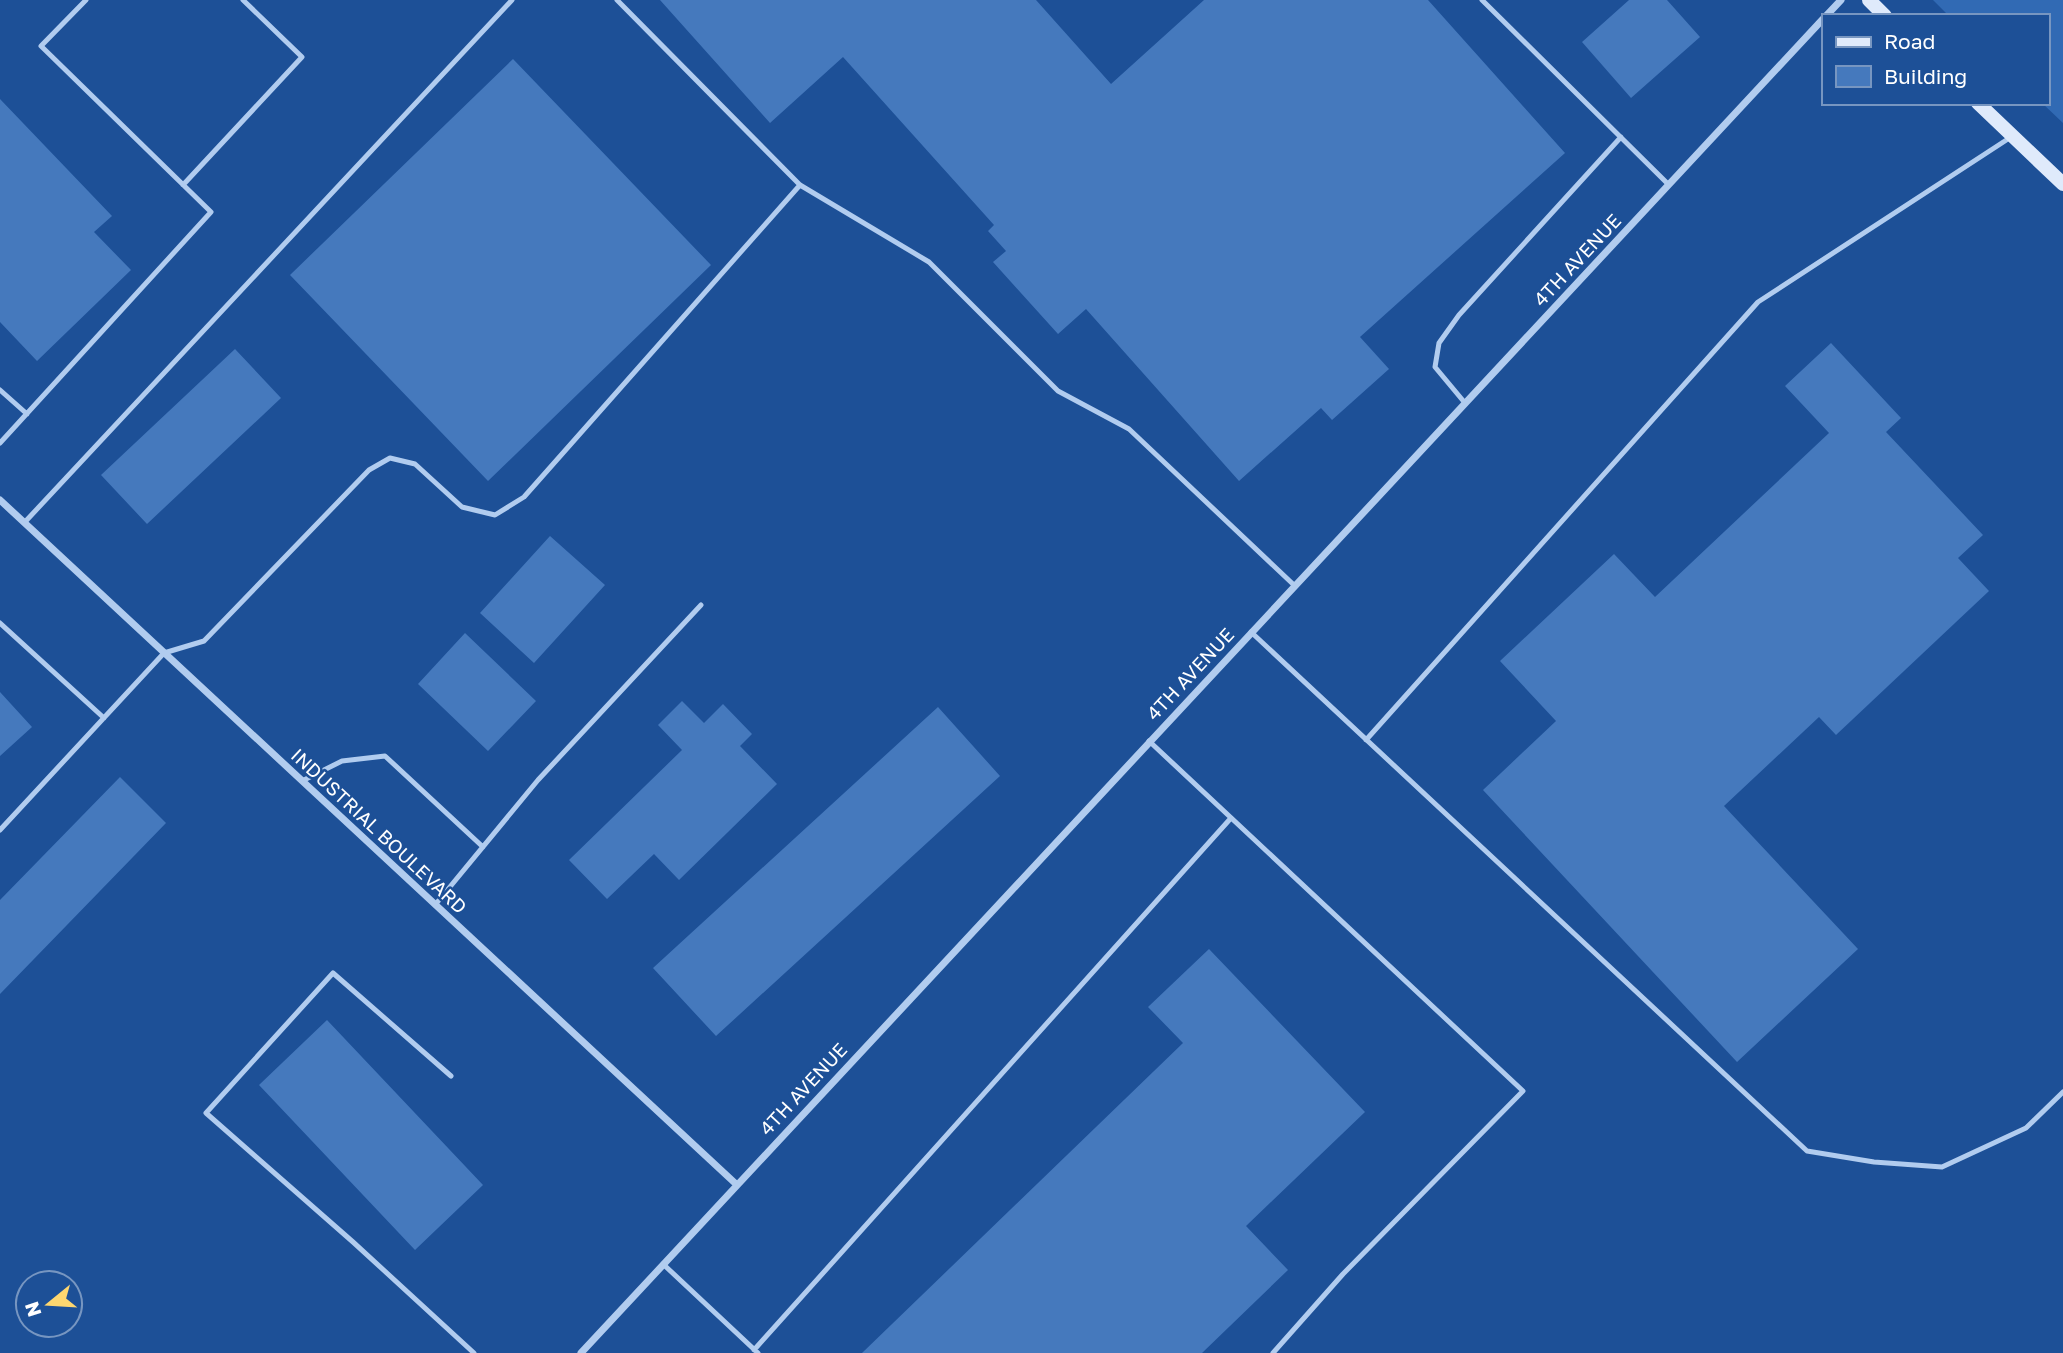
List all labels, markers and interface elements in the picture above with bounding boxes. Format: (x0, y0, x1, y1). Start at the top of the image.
legend (1822, 14, 2049, 105)
text: Road (1884, 28, 1935, 54)
text: Building (1884, 63, 1967, 89)
street label: 4TH AVENUE (1528, 209, 1625, 311)
street label: 4TH AVENUE (1141, 623, 1238, 725)
street label: INDUSTRIAL BOULEVARD (287, 743, 472, 918)
street label: 4TH AVENUE (754, 1038, 851, 1140)
north arrow (14, 1269, 84, 1339)
text: N (19, 1299, 46, 1320)

